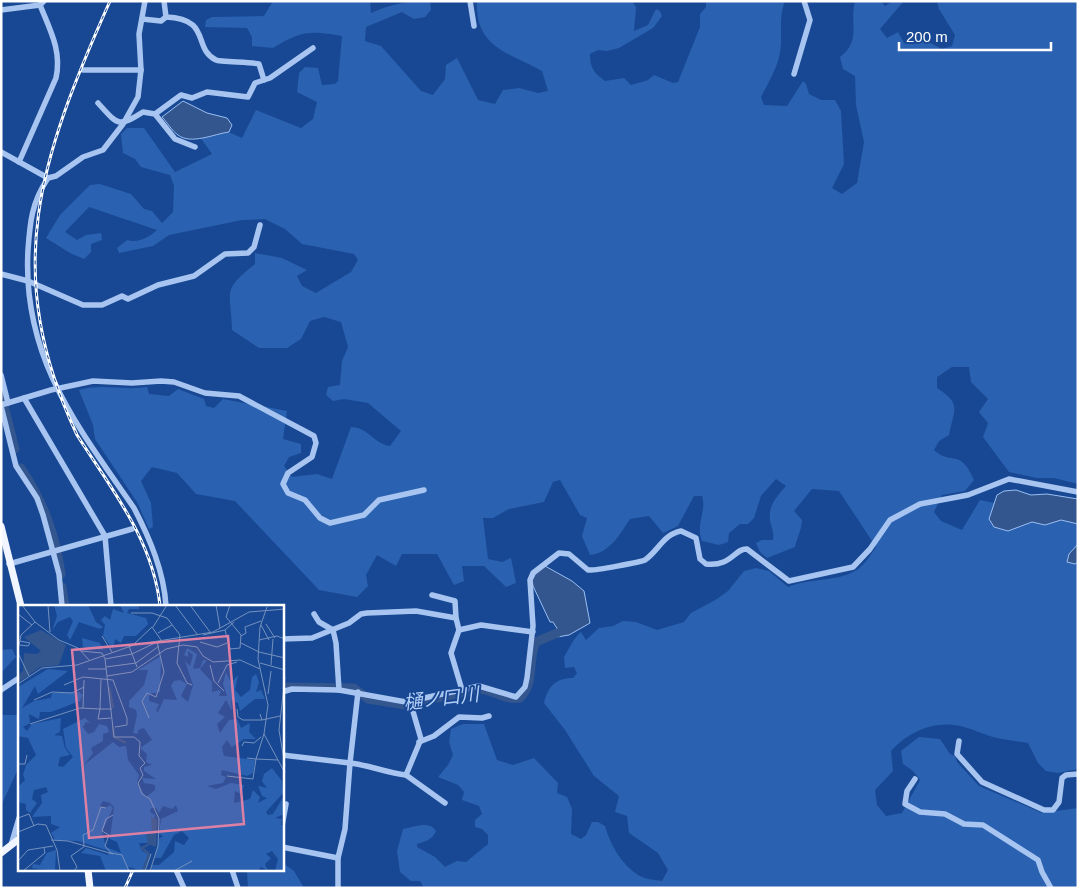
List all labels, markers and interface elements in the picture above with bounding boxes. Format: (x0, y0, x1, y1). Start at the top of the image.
scale bar (899, 20, 1052, 52)
text: 200 m (906, 28, 948, 45)
inset map (18, 605, 284, 872)
water label: 樋ノ口川 (402, 683, 482, 714)

